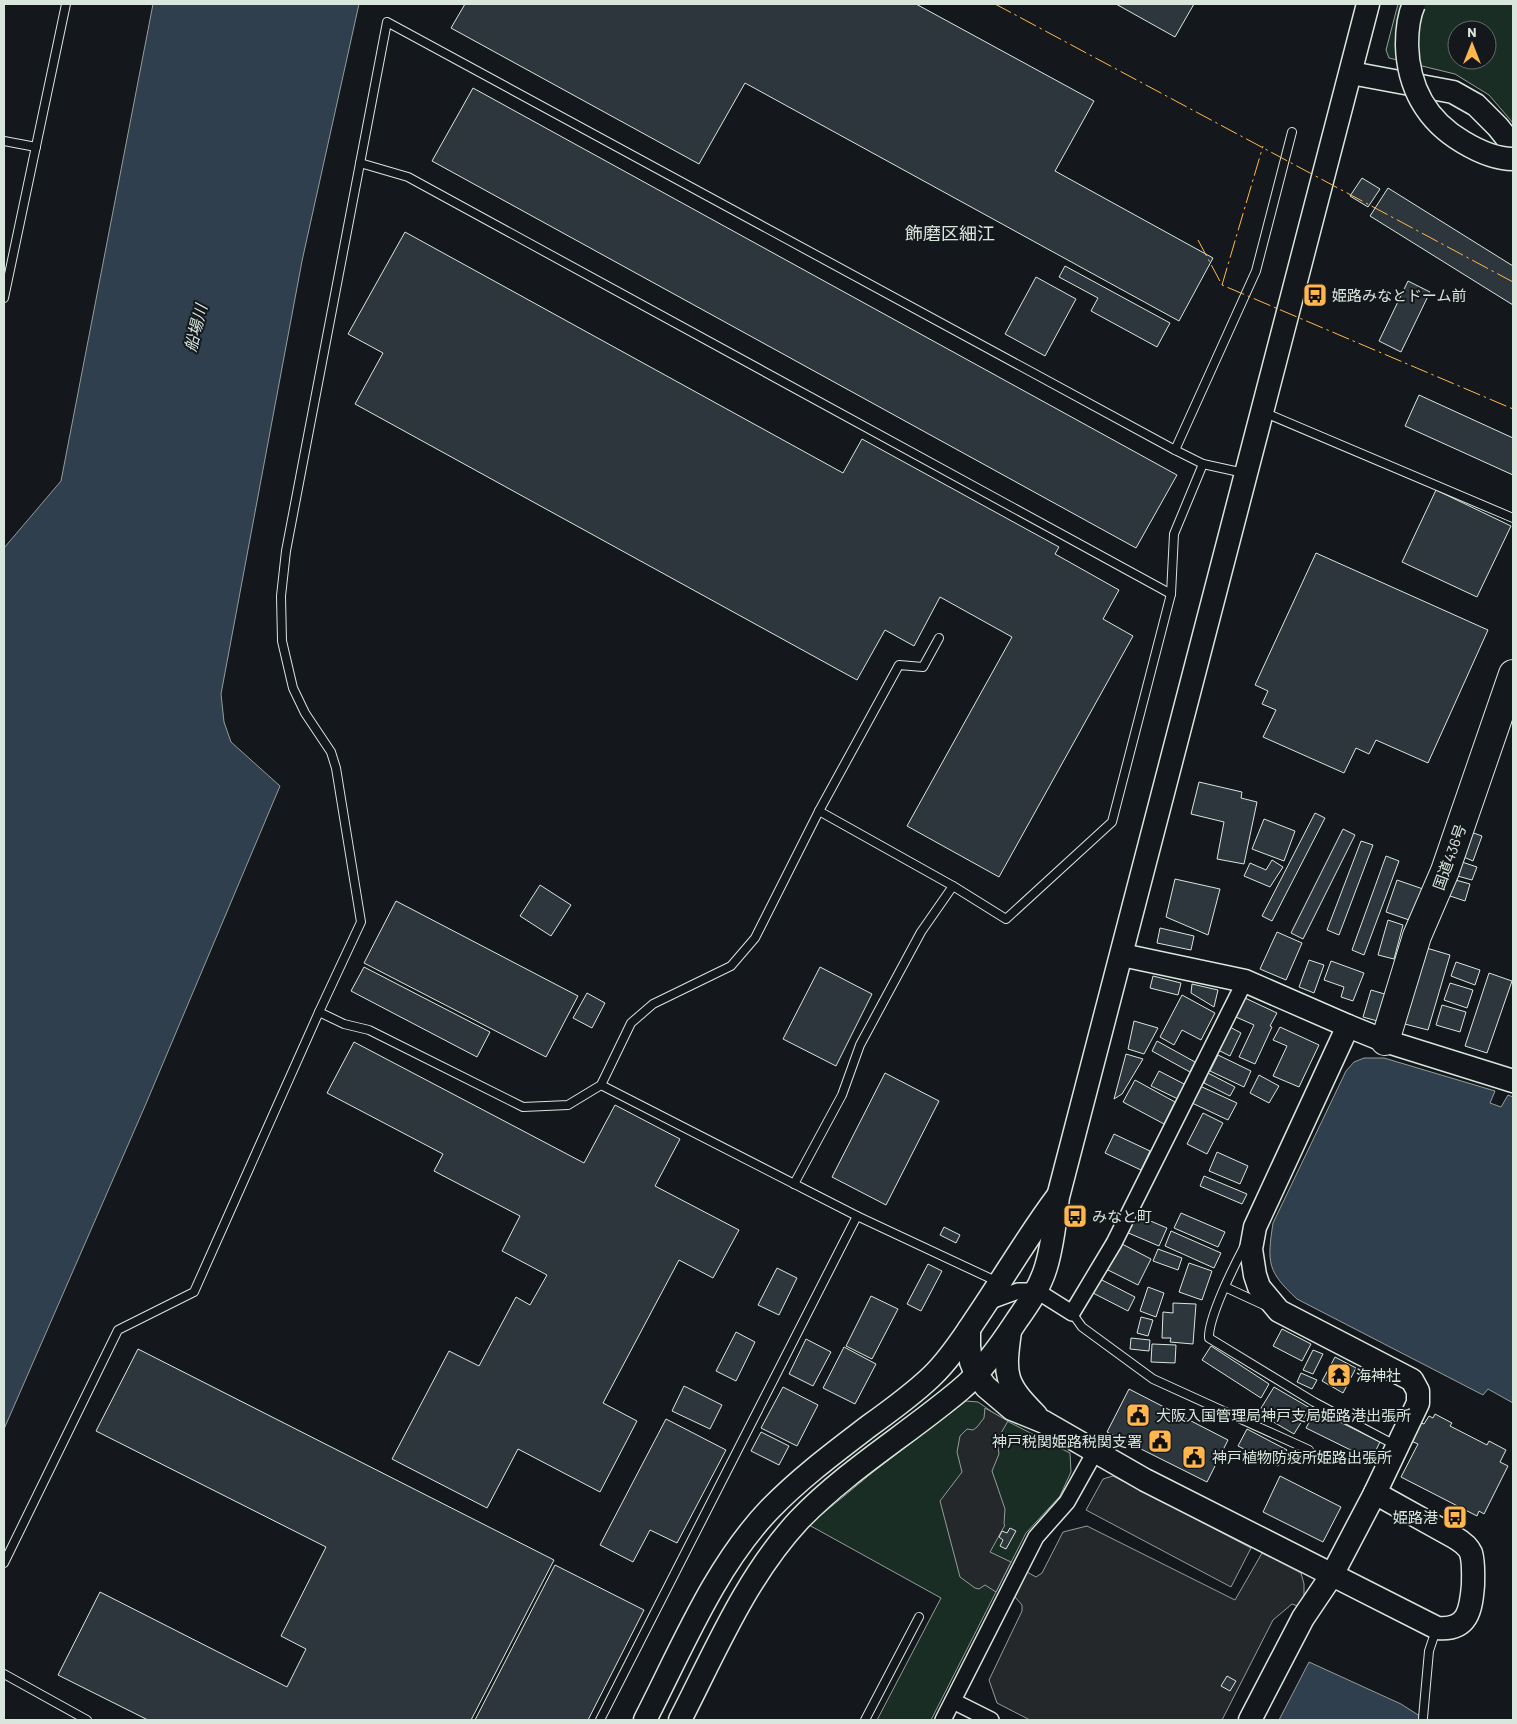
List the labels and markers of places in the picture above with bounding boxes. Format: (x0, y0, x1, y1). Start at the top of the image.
bus stop icon: 姫路みなとドーム前 (1302, 282, 1328, 308)
place label: 姫路みなとドーム前 (1332, 286, 1467, 304)
bus stop icon: みなと町 (1062, 1203, 1088, 1229)
place label: みなと町 (1092, 1207, 1152, 1225)
temple icon: 海神社 (1326, 1362, 1352, 1388)
place label: 海神社 (1356, 1366, 1401, 1384)
public building icon: 大阪入国管理局神戸支局姫路港出張所 (1125, 1402, 1151, 1428)
place label: 大阪入国管理局神戸支局姫路港出張所 (1156, 1406, 1411, 1424)
public building icon: 神戸税関姫路税関支署 (1147, 1428, 1173, 1454)
place label: 神戸税関姫路税関支署 (992, 1432, 1142, 1450)
public building icon: 神戸植物防疫所姫路出張所 (1181, 1444, 1207, 1470)
place label: 神戸植物防疫所姫路出張所 (1212, 1448, 1392, 1466)
bus stop icon: 姫路港 (1442, 1504, 1468, 1530)
place label: 姫路港 (1393, 1508, 1438, 1526)

